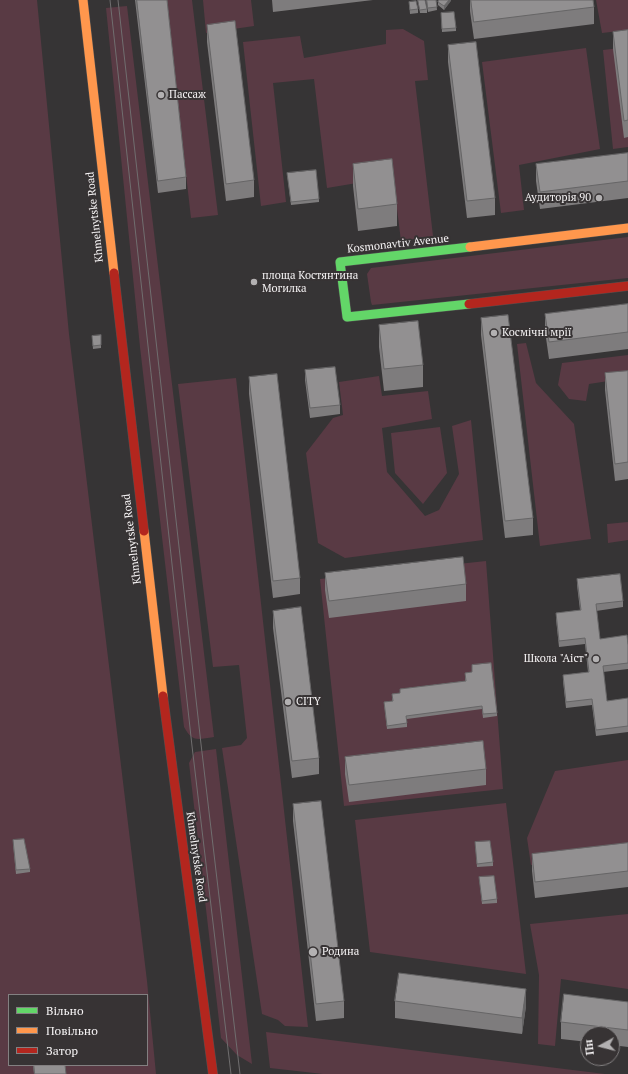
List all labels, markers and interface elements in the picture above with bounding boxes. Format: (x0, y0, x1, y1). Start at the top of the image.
place label: Пассаж (169, 88, 206, 102)
marker: Пассаж (156, 90, 166, 100)
street label: Khmelnytske Road (84, 171, 106, 263)
place label: Аудиторія 90 (525, 191, 591, 205)
marker: Аудиторія 90 (594, 193, 604, 203)
street label: Kosmonavtiv Avenue (346, 232, 450, 256)
place label: площа Костянтина Могилка (262, 269, 358, 295)
marker: площа Костянтина Могилка (249, 277, 259, 287)
place label: Космічні мрії (502, 326, 572, 340)
marker: Космічні мрії (489, 328, 499, 338)
street label: Khmelnytske Road (120, 493, 144, 585)
place label: Школа "Аіст" (524, 652, 588, 666)
marker: Школа "Аіст" (591, 654, 601, 664)
place label: CITY (296, 695, 321, 709)
marker: CITY (283, 697, 293, 707)
street label: Khmelnytske Road (183, 811, 209, 903)
place label: Родина (322, 945, 359, 959)
marker: Родина (307, 946, 319, 958)
legend (8, 994, 148, 1066)
text: Вільно (46, 1003, 84, 1018)
text: Повільно (46, 1023, 98, 1038)
north arrow (580, 1026, 620, 1066)
text: Пн (581, 1039, 597, 1056)
text: Затор (46, 1043, 78, 1058)

